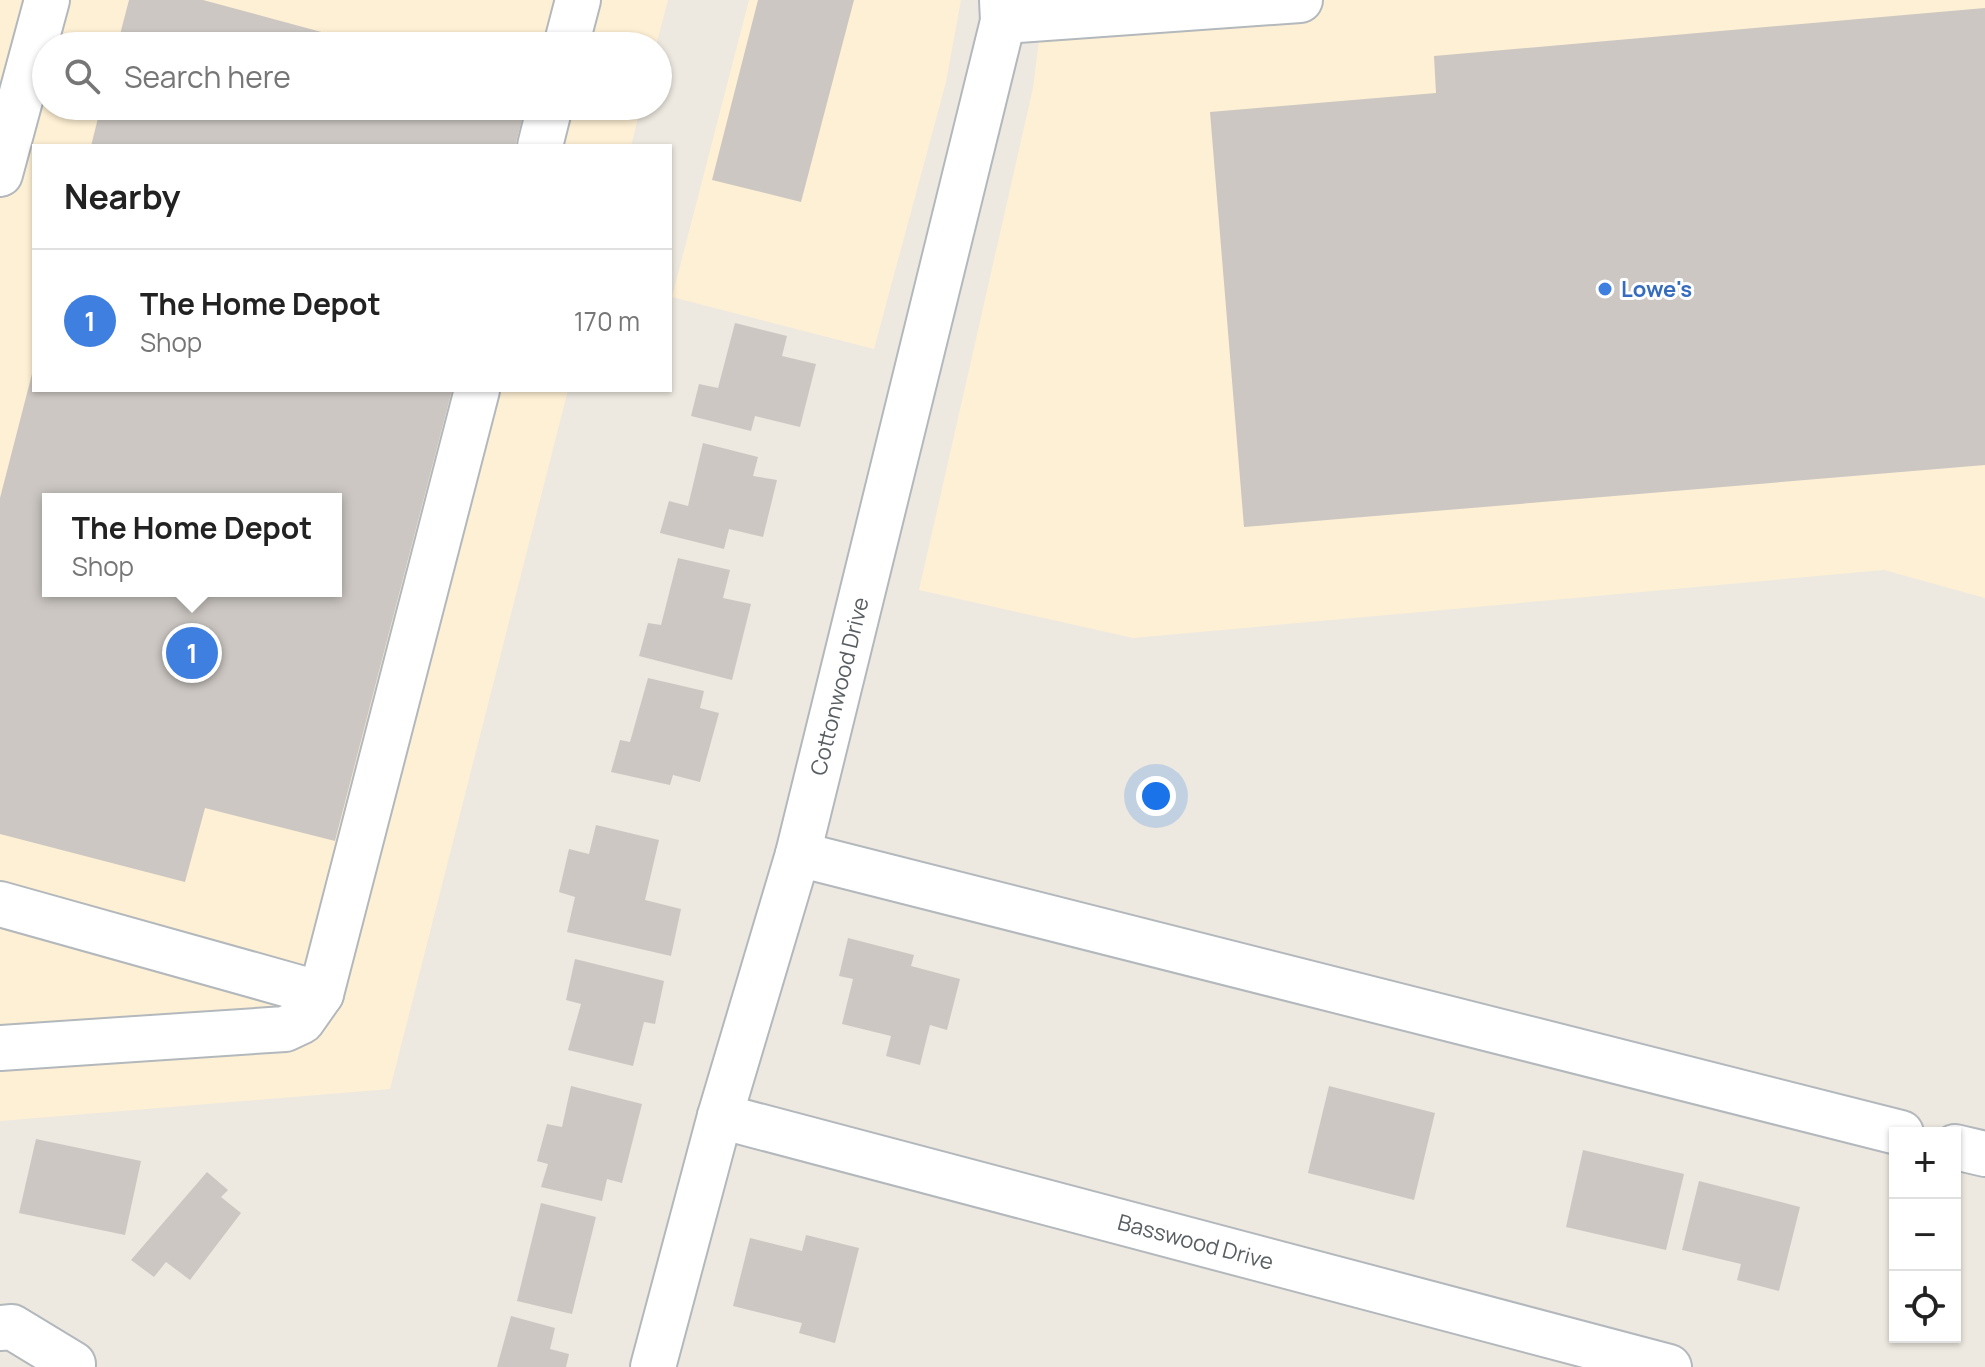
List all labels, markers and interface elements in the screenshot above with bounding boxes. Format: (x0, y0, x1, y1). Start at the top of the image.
search box (32, 32, 672, 120)
icon: search (60, 54, 104, 98)
text: Search here (124, 56, 291, 97)
text: Nearby (64, 173, 180, 219)
place label: Lowe's (1621, 274, 1692, 304)
marker: Lowe's (1596, 280, 1614, 298)
text: The Home Depot (140, 283, 381, 324)
text: 1 (84, 303, 96, 339)
text: 170 m (574, 303, 640, 339)
text: Shop (140, 324, 202, 360)
popup (42, 493, 342, 597)
text: The Home Depot (72, 507, 312, 548)
text: Shop (72, 548, 134, 584)
street label: Cottonwood Drive (803, 594, 876, 778)
pin: 1 (166, 623, 218, 683)
your location (1136, 776, 1176, 816)
map controls (1889, 1127, 1961, 1343)
button: + (1889, 1127, 1961, 1199)
button: − (1889, 1199, 1961, 1271)
street label: Basswood Drive (1115, 1207, 1277, 1277)
button: locate (1889, 1271, 1961, 1343)

